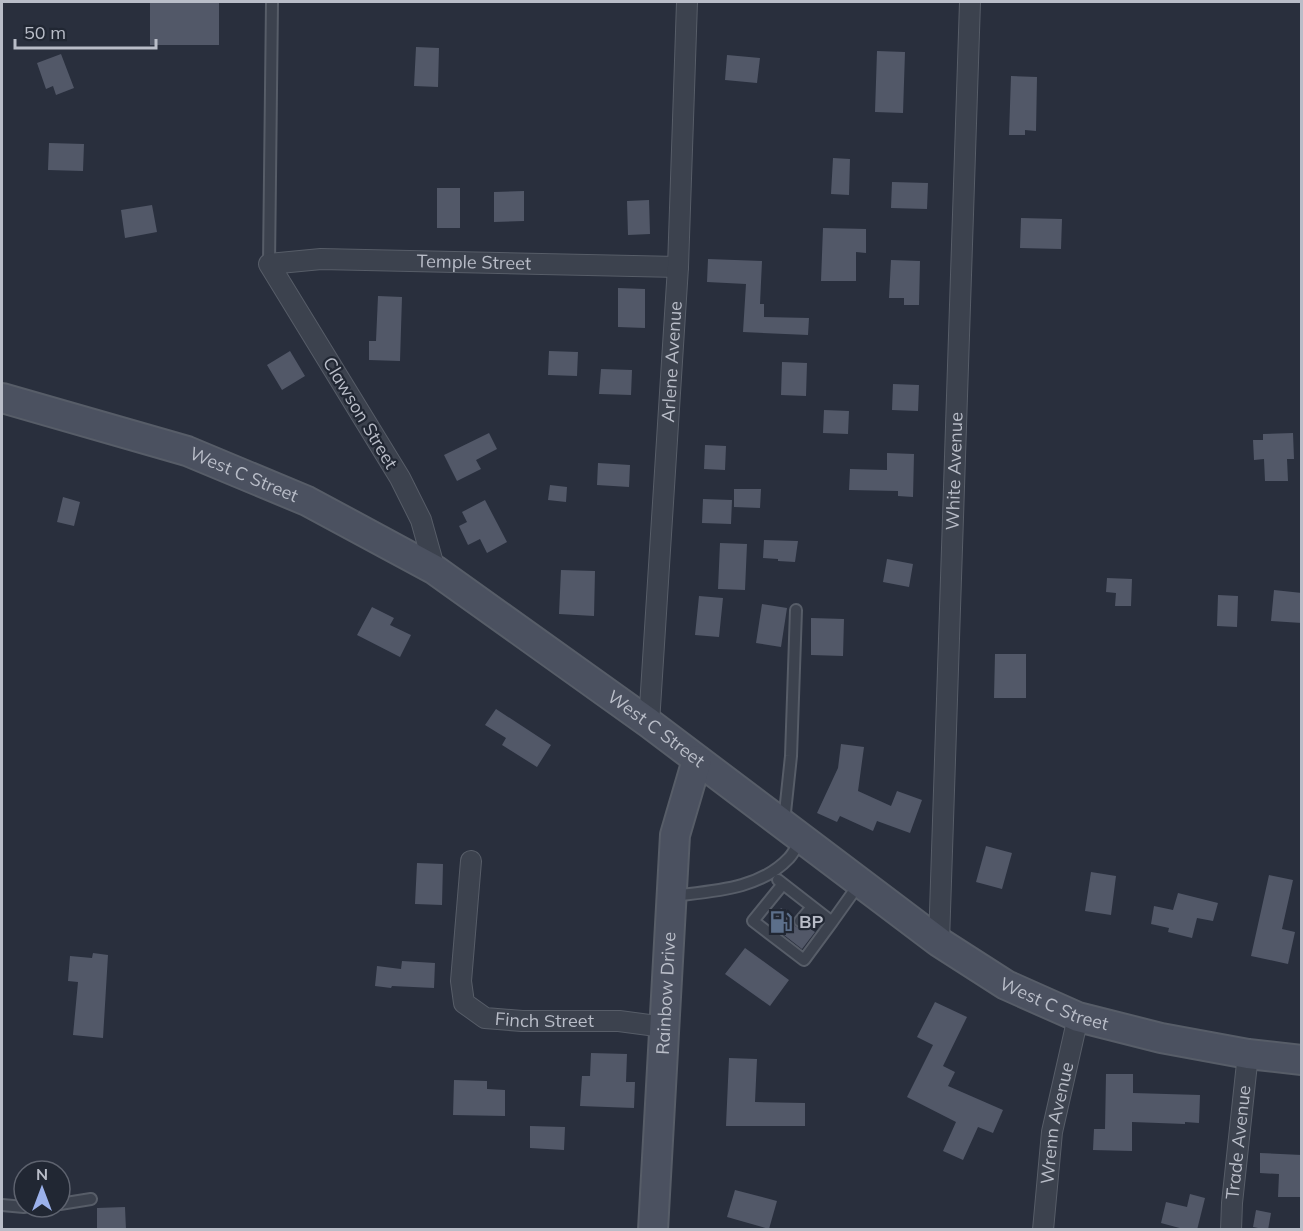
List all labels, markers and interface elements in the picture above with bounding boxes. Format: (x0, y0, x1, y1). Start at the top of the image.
scale bar (15, 12, 156, 50)
text: 50 m (24, 21, 66, 44)
street label: Temple Street (416, 249, 531, 275)
street label: Arlene Avenue (656, 300, 687, 423)
street label: Clawson Street (318, 352, 403, 473)
street label: White Avenue (941, 412, 967, 531)
street label: West C Street (186, 441, 302, 507)
street label: West C Street (603, 685, 710, 772)
fuel station icon: BP (768, 909, 794, 935)
place label: BP (799, 910, 823, 933)
street label: Rainbow Drive (651, 931, 681, 1055)
street label: West C Street (996, 972, 1111, 1035)
street label: Finch Street (494, 1007, 594, 1032)
street label: Wrenn Avenue (1035, 1060, 1078, 1185)
street label: Trade Avenue (1220, 1084, 1256, 1201)
north arrow (12, 1159, 72, 1219)
text: N (36, 1164, 48, 1184)

